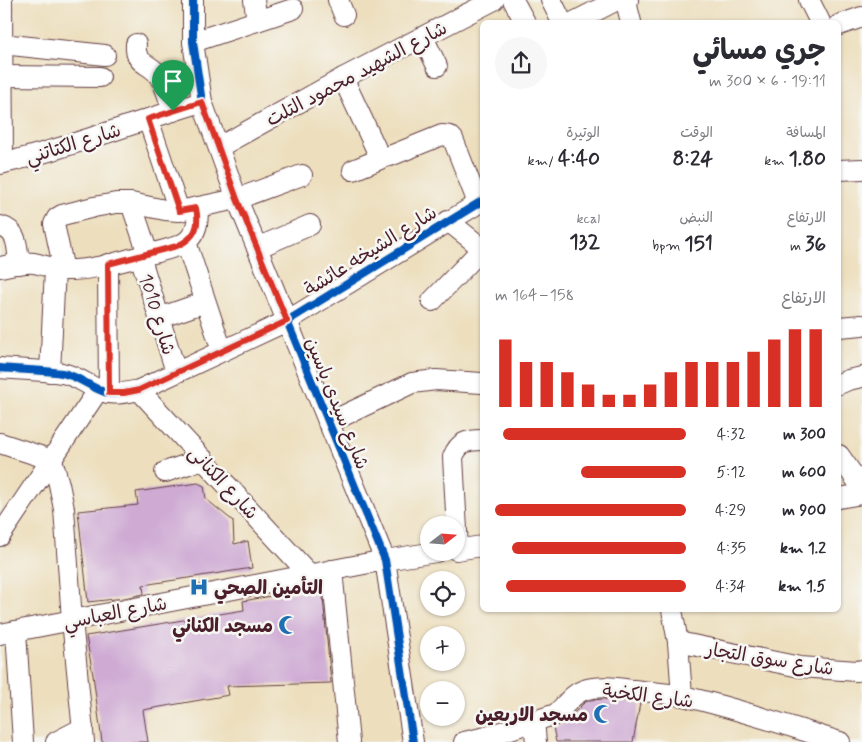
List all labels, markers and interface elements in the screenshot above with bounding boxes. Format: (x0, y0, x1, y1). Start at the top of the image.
street label: شارع الشهيد محمود التلت (262, 16, 452, 133)
text: جري مسائي (693, 33, 826, 70)
button: share (495, 37, 547, 89)
pin (152, 60, 194, 111)
icon: arrive (159, 67, 187, 95)
text: 19:11 · 6 × 300 m (709, 71, 826, 92)
street label: شارع الكتاتني (23, 118, 125, 174)
text: الوتيرة (566, 124, 600, 142)
text: الوقت (680, 124, 713, 142)
text: المسافة (786, 124, 826, 142)
text: 4:40 (558, 145, 600, 173)
text: 8:24 (673, 145, 713, 173)
text: 1.80 (788, 145, 826, 173)
text: /km (528, 152, 558, 170)
text: km (764, 152, 788, 170)
street label: شارع الشيخه عائشة (300, 200, 442, 302)
text: النبض (680, 209, 713, 227)
text: الارتفاع (787, 209, 826, 227)
text: kcal (576, 210, 600, 228)
text: 132 (569, 228, 600, 256)
text: 151 (684, 230, 713, 258)
text: 36 (805, 230, 826, 258)
text: bpm (652, 237, 684, 255)
text: m (790, 237, 805, 255)
street label: شارع 1010 (132, 271, 181, 358)
text: 158–164 m (495, 285, 574, 306)
text: الارتفاع (781, 288, 826, 309)
street label: شارع سيدى ياسين (299, 334, 375, 473)
text: 4:32 (717, 424, 746, 445)
text: 300 m (783, 424, 826, 445)
street label: شارع الكنانى (182, 441, 263, 525)
text: 5:12 (717, 462, 746, 483)
text: 600 m (782, 462, 826, 483)
text: 4:29 (715, 500, 746, 521)
text: 900 m (782, 500, 826, 521)
north arrow (420, 516, 465, 561)
map controls (420, 516, 465, 726)
text: 4:35 (717, 538, 746, 559)
text: 1.2 km (780, 538, 826, 559)
button: locate (420, 571, 465, 616)
hospital icon: التأمين الصحي (188, 576, 210, 598)
place label: التأمين الصحي (214, 576, 323, 604)
text: 4:34 (715, 576, 746, 597)
text: 1.5 km (778, 576, 826, 597)
street label: شارع العباسي (61, 591, 170, 639)
place label: مسجد الكناني (172, 614, 273, 642)
mosque icon: مسجد الكناني (277, 614, 299, 636)
button: + (420, 626, 465, 671)
street label: شارع سوق التجار (702, 637, 835, 682)
street label: شارع الكخية (601, 679, 695, 714)
button: − (420, 681, 465, 726)
place label: مسجد الاربعين (475, 703, 588, 728)
mosque icon: مسجد الاربعين (592, 703, 614, 725)

